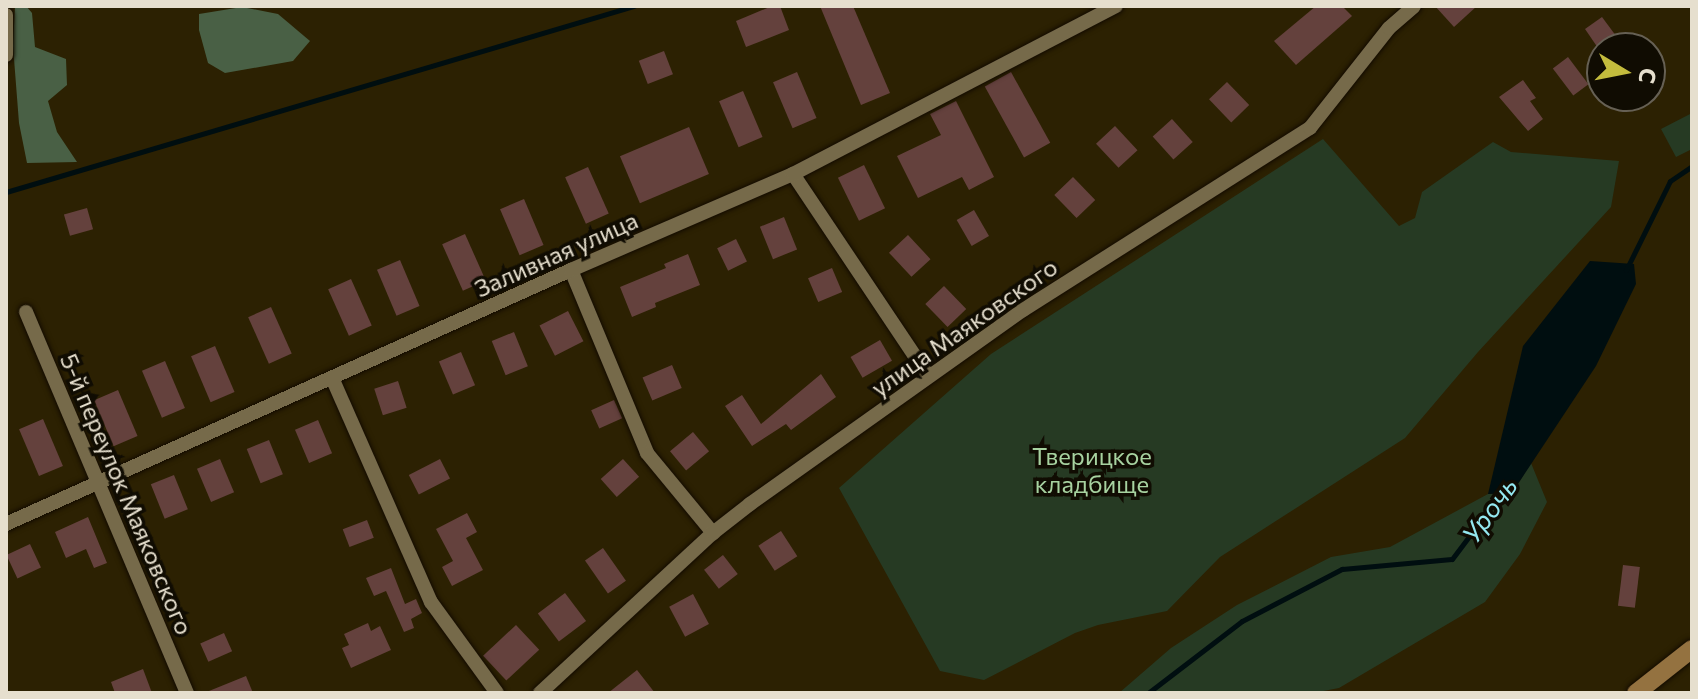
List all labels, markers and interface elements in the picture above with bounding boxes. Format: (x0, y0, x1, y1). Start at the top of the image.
north arrow (1586, 32, 1666, 112)
text: С (1634, 66, 1663, 86)
street label: Заливная улица (470, 205, 642, 303)
street label: улица Маяковского (865, 252, 1063, 402)
street label: 5-й переулок Маяковского (55, 349, 199, 639)
park label: Тверицкое кладбище (1032, 442, 1152, 498)
water label: Урочь (1455, 471, 1523, 549)

